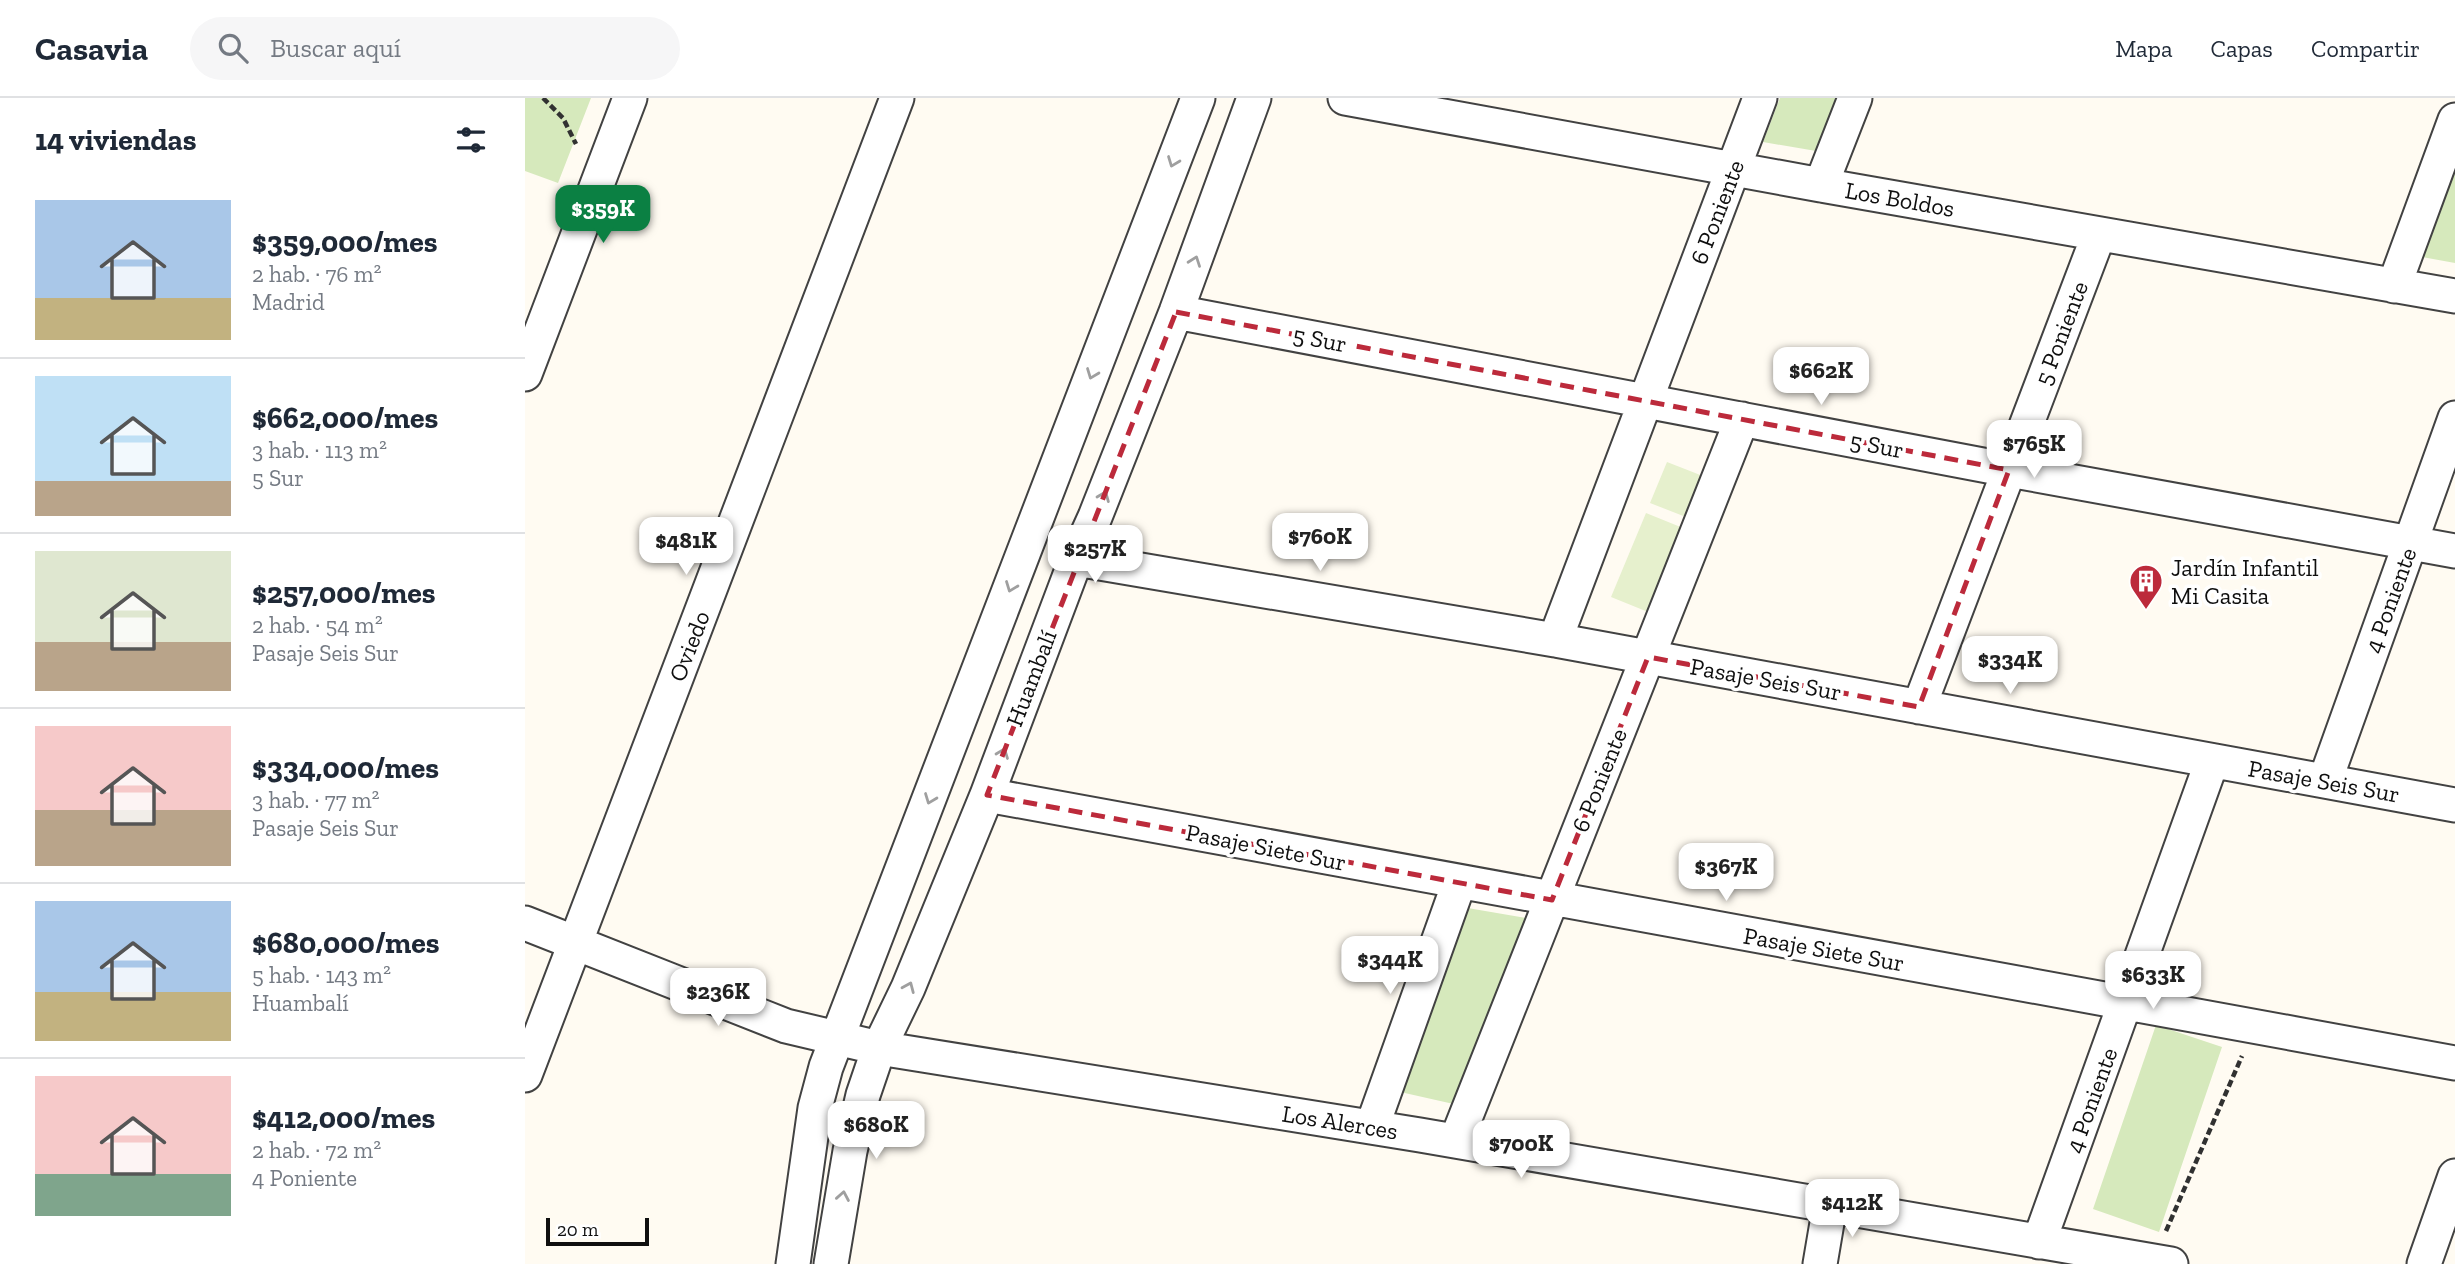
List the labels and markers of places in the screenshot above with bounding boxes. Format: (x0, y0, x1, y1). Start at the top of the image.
pin: $359K (554, 186, 652, 245)
pin: $662K (1772, 348, 1870, 407)
pin: $765K (1985, 420, 2083, 480)
pin: $760K (1271, 514, 1369, 573)
pin: $481K (637, 518, 735, 577)
pin: $257K (1046, 526, 1144, 585)
place label: Jardín Infantil Mi Casita (2171, 553, 2319, 610)
building icon: Jardín Infantil Mi Casita (2127, 562, 2165, 611)
pin: $334K (1961, 636, 2059, 696)
pin: $367K (1677, 844, 1775, 903)
pin: $344K (1341, 936, 1439, 996)
pin: $633K (2104, 951, 2202, 1011)
pin: $236K (669, 968, 767, 1028)
pin: $680K (827, 1102, 925, 1161)
pin: $700K (1472, 1121, 1570, 1180)
pin: $412K (1803, 1180, 1901, 1239)

